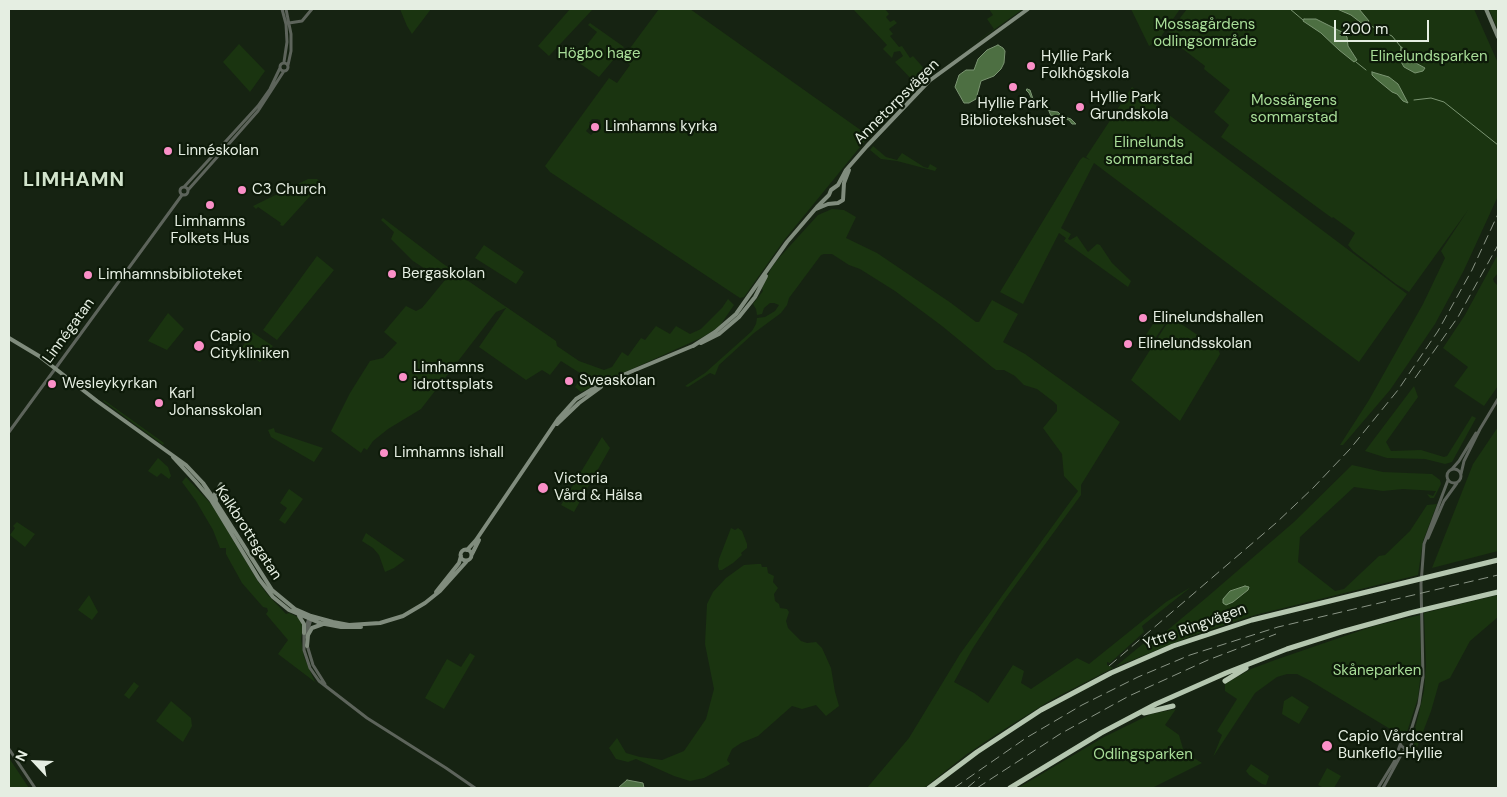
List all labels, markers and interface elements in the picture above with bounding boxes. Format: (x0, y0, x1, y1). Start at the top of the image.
scale bar (1337, 10, 1432, 42)
park label: Mossagårdens odlingsområde (1153, 16, 1257, 51)
text: 200 m (1342, 19, 1388, 39)
park label: Högbo hage (558, 45, 640, 63)
place label: Hyllie Park Folkhögskola (1041, 48, 1129, 83)
park label: Elinelundsparken (1370, 48, 1488, 66)
street label: Annetorpsvägen (851, 56, 943, 148)
marker: Hyllie Park Folkhögskola (1025, 60, 1037, 72)
marker: Hyllie Park Bibliotekshuset (1007, 81, 1019, 93)
place label: Hyllie Park Grundskola (1090, 89, 1168, 124)
park label: Mossängens sommarstad (1250, 92, 1338, 127)
place label: Hyllie Park Bibliotekshuset (960, 95, 1066, 130)
marker: Hyllie Park Grundskola (1074, 101, 1086, 113)
place label: Limhamns kyrka (605, 118, 717, 136)
marker: Limhamns kyrka (589, 121, 601, 133)
park label: Elinelunds sommarstad (1105, 134, 1193, 169)
place label: Linnéskolan (178, 142, 259, 160)
marker: Linnéskolan (162, 145, 174, 157)
district label: LIMHAMN (22, 169, 126, 193)
place label: C3 Church (252, 181, 326, 199)
marker: C3 Church (236, 184, 248, 196)
marker: Limhamns Folkets Hus (204, 199, 216, 211)
place label: Limhamns Folkets Hus (171, 213, 249, 248)
place label: Bergaskolan (402, 265, 485, 283)
place label: Limhamnsbiblioteket (98, 266, 242, 284)
marker: Bergaskolan (386, 268, 398, 280)
marker: Limhamnsbiblioteket (82, 269, 94, 281)
street label: Linnégatan (39, 295, 99, 367)
place label: Elinelundshallen (1153, 309, 1264, 327)
marker: Elinelundshallen (1137, 312, 1149, 324)
place label: Capio Citykliniken (210, 328, 289, 363)
place label: Elinelundsskolan (1138, 335, 1252, 353)
marker: Elinelundsskolan (1122, 338, 1134, 350)
marker: Capio Citykliniken (192, 339, 206, 353)
place label: Limhamns idrottsplats (413, 359, 493, 394)
marker: Limhamns idrottsplats (397, 371, 409, 383)
place label: Sveaskolan (579, 372, 655, 390)
place label: Wesleykyrkan (62, 375, 157, 393)
marker: Sveaskolan (563, 375, 575, 387)
marker: Wesleykyrkan (46, 378, 58, 390)
place label: Karl Johansskolan (169, 385, 262, 420)
marker: Karl Johansskolan (153, 397, 165, 409)
place label: Limhamns ishall (394, 444, 504, 462)
marker: Limhamns ishall (378, 447, 390, 459)
place label: Victoria Vård & Hälsa (554, 470, 642, 505)
marker: Victoria Vård & Hälsa (536, 481, 550, 495)
street label: Kalkbrottsgatan (211, 482, 285, 584)
street label: Yttre Ringvägen (1141, 600, 1249, 654)
park label: Skåneparken (1333, 662, 1421, 680)
place label: Capio Vårdcentral Bunkeflo-Hyllie (1338, 728, 1463, 763)
north arrow (10, 737, 60, 787)
marker: Capio Vårdcentral Bunkeflo-Hyllie (1320, 739, 1334, 753)
park label: Odlingsparken (1093, 746, 1193, 764)
text: N (11, 747, 32, 764)

